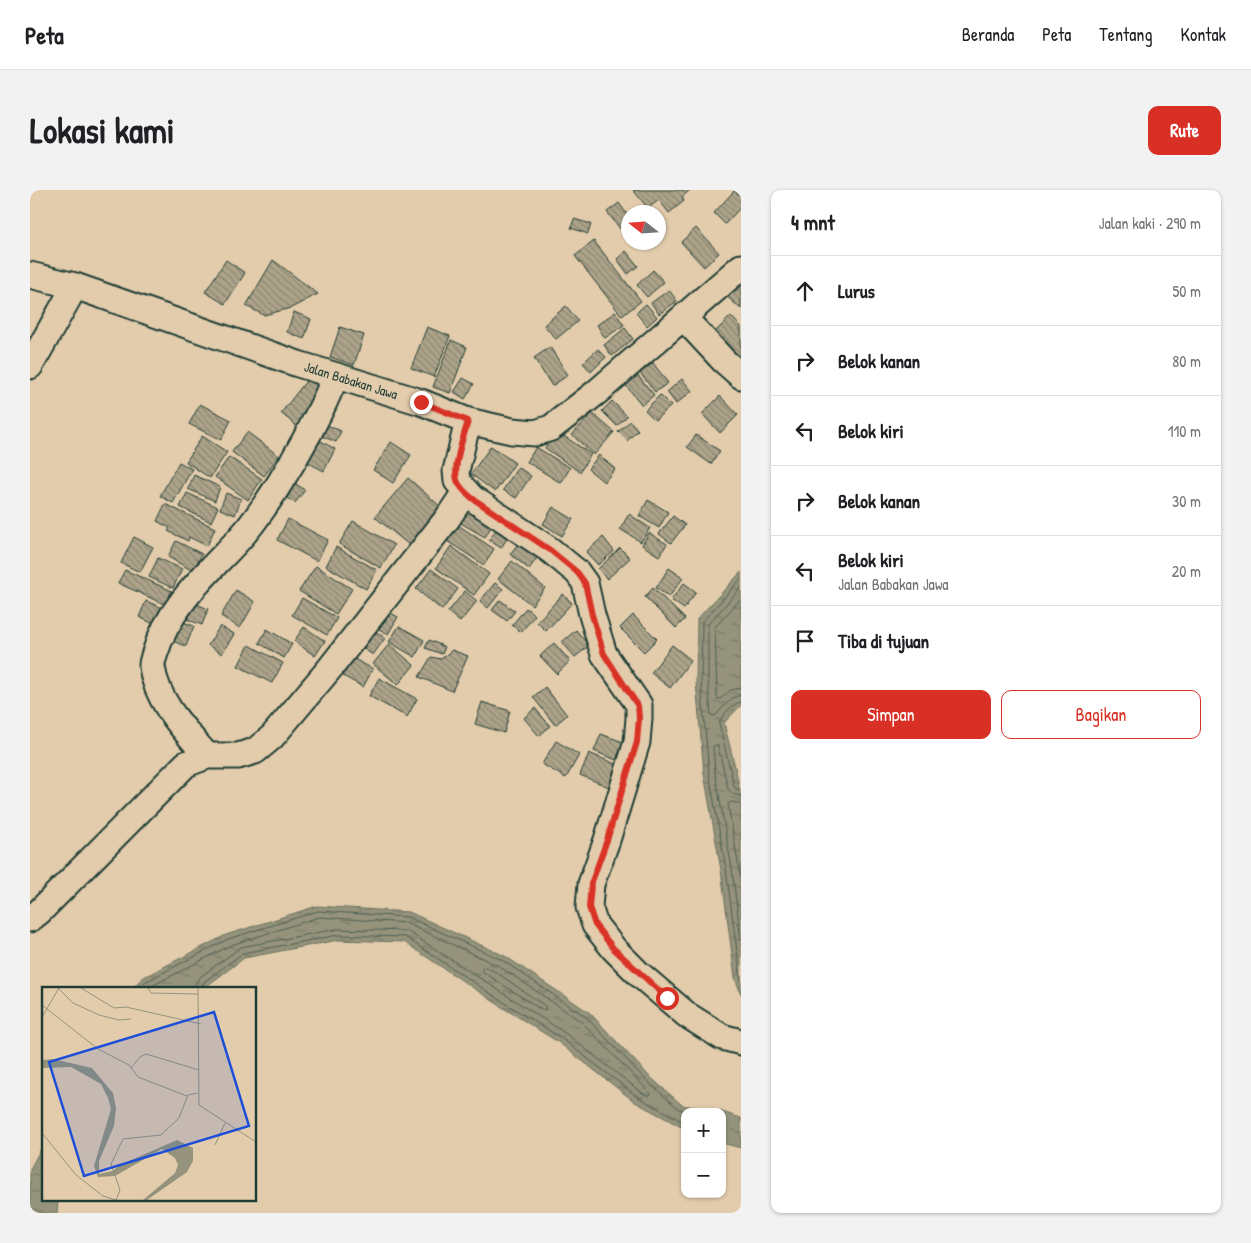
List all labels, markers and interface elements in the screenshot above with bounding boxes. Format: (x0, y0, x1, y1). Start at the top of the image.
text: Peta (25, 19, 64, 51)
text: Beranda (962, 22, 1014, 47)
text: Peta (1042, 22, 1071, 47)
text: Tentang (1099, 22, 1152, 47)
text: Kontak (1180, 22, 1226, 47)
button: Rute (1148, 106, 1221, 155)
text: Lokasi kami (30, 107, 175, 154)
north arrow (621, 205, 666, 250)
text: 4 mnt (791, 208, 835, 237)
text: Jalan kaki · 290 m (1099, 212, 1201, 234)
icon: ahead (791, 277, 819, 305)
text: Lurus (838, 278, 875, 304)
text: 50 m (1173, 280, 1201, 302)
icon: right (791, 347, 819, 375)
text: Belok kanan (838, 348, 920, 374)
text: 80 m (1172, 350, 1201, 372)
street label: Jalan Babakan Jawa (302, 357, 401, 403)
route end (410, 391, 433, 414)
icon: left (791, 417, 819, 445)
text: Belok kiri (838, 418, 904, 444)
text: 110 m (1168, 420, 1201, 442)
icon: right (791, 487, 819, 515)
text: Belok kanan (838, 488, 920, 514)
text: 30 m (1172, 490, 1201, 512)
text: Belok kiri (838, 547, 904, 573)
icon: left (791, 557, 819, 585)
text: 20 m (1172, 560, 1201, 582)
text: Jalan Babakan Jawa (838, 573, 949, 595)
icon: arrive (791, 627, 819, 655)
text: Tiba di tujuan (838, 628, 929, 654)
button: Simpan (791, 690, 991, 739)
button: Bagikan (1001, 690, 1201, 739)
inset map (42, 987, 256, 1200)
route start (656, 987, 679, 1010)
map controls (681, 1108, 726, 1198)
button: + (681, 1108, 726, 1153)
button: − (681, 1153, 726, 1198)

